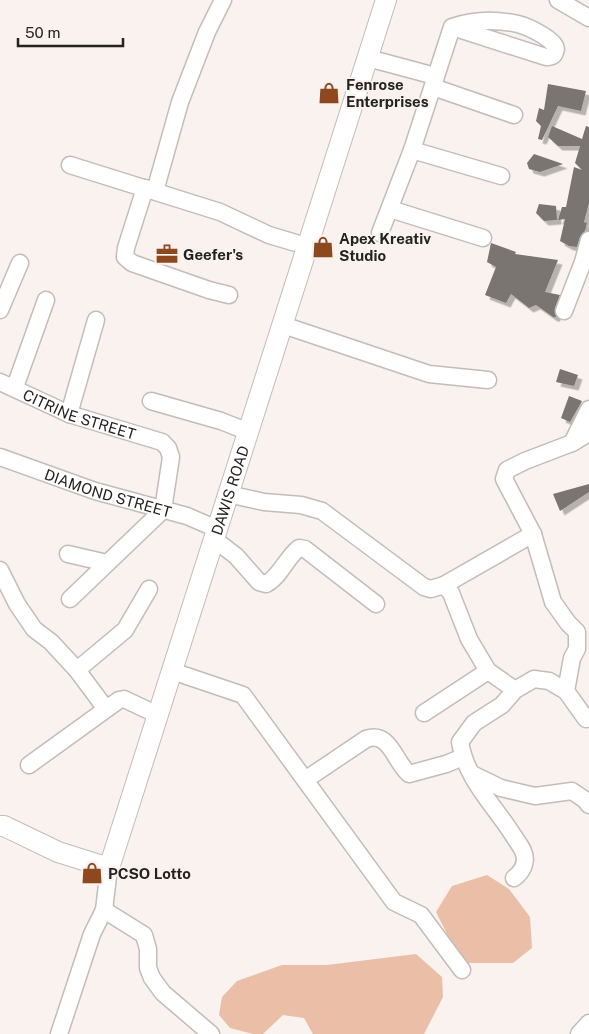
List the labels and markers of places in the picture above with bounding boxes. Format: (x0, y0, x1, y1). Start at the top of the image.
place label: Fenrose Enterprises (346, 76, 429, 110)
shop icon: Fenrose Enterprises (316, 80, 342, 106)
place label: Apex Kreativ Studio (339, 230, 431, 264)
shop icon: Apex Kreativ Studio (310, 234, 336, 260)
office icon: Geefer's (154, 241, 180, 267)
place label: Geefer's (183, 246, 243, 263)
shop icon: PCSO Lotto (79, 860, 105, 886)
place label: PCSO Lotto (108, 865, 191, 882)

